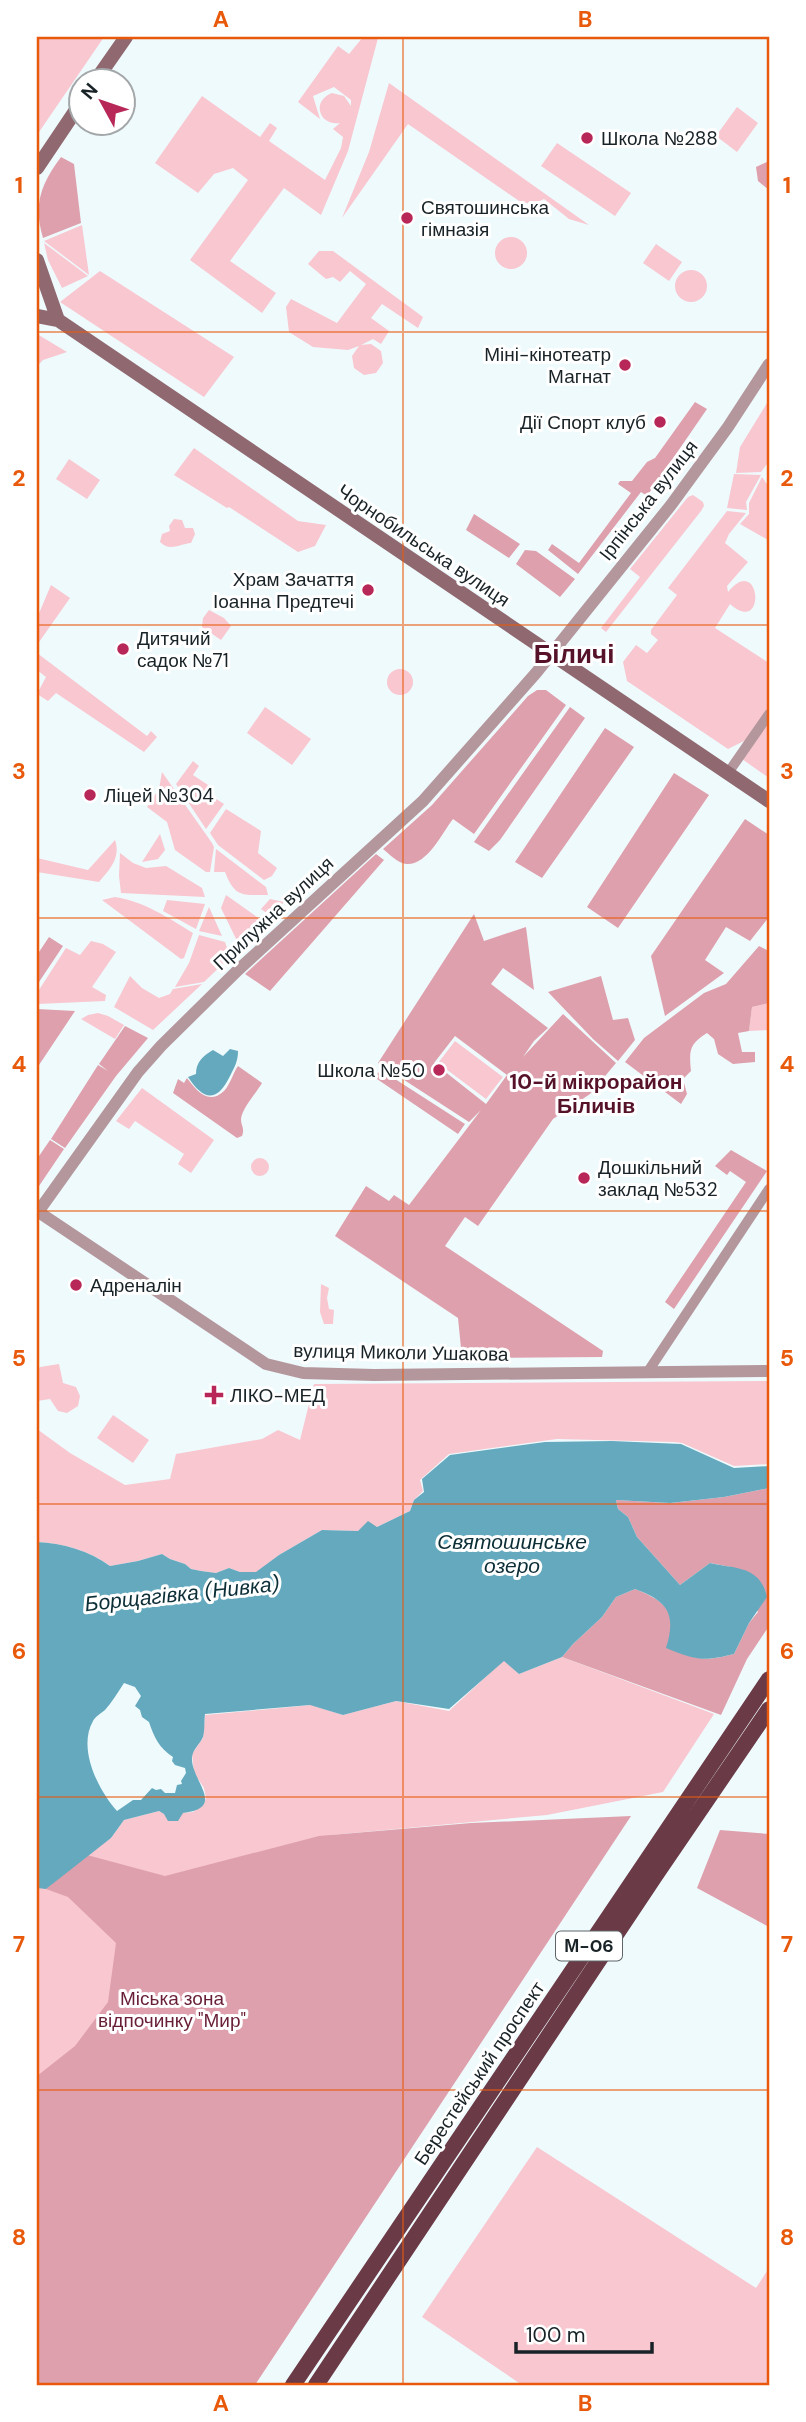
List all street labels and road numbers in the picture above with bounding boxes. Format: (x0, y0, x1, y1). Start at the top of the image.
street label: Ірпінська вулиця (594, 435, 703, 566)
street label: Чорнобильська вулиця (333, 478, 515, 612)
street label: Прилужна вулиця (208, 851, 339, 976)
street label: вулиця Миколи Ушакова (293, 1338, 509, 1367)
road number: М-06 (556, 1932, 622, 1960)
street label: Берестейський проспект (409, 1976, 550, 2170)

